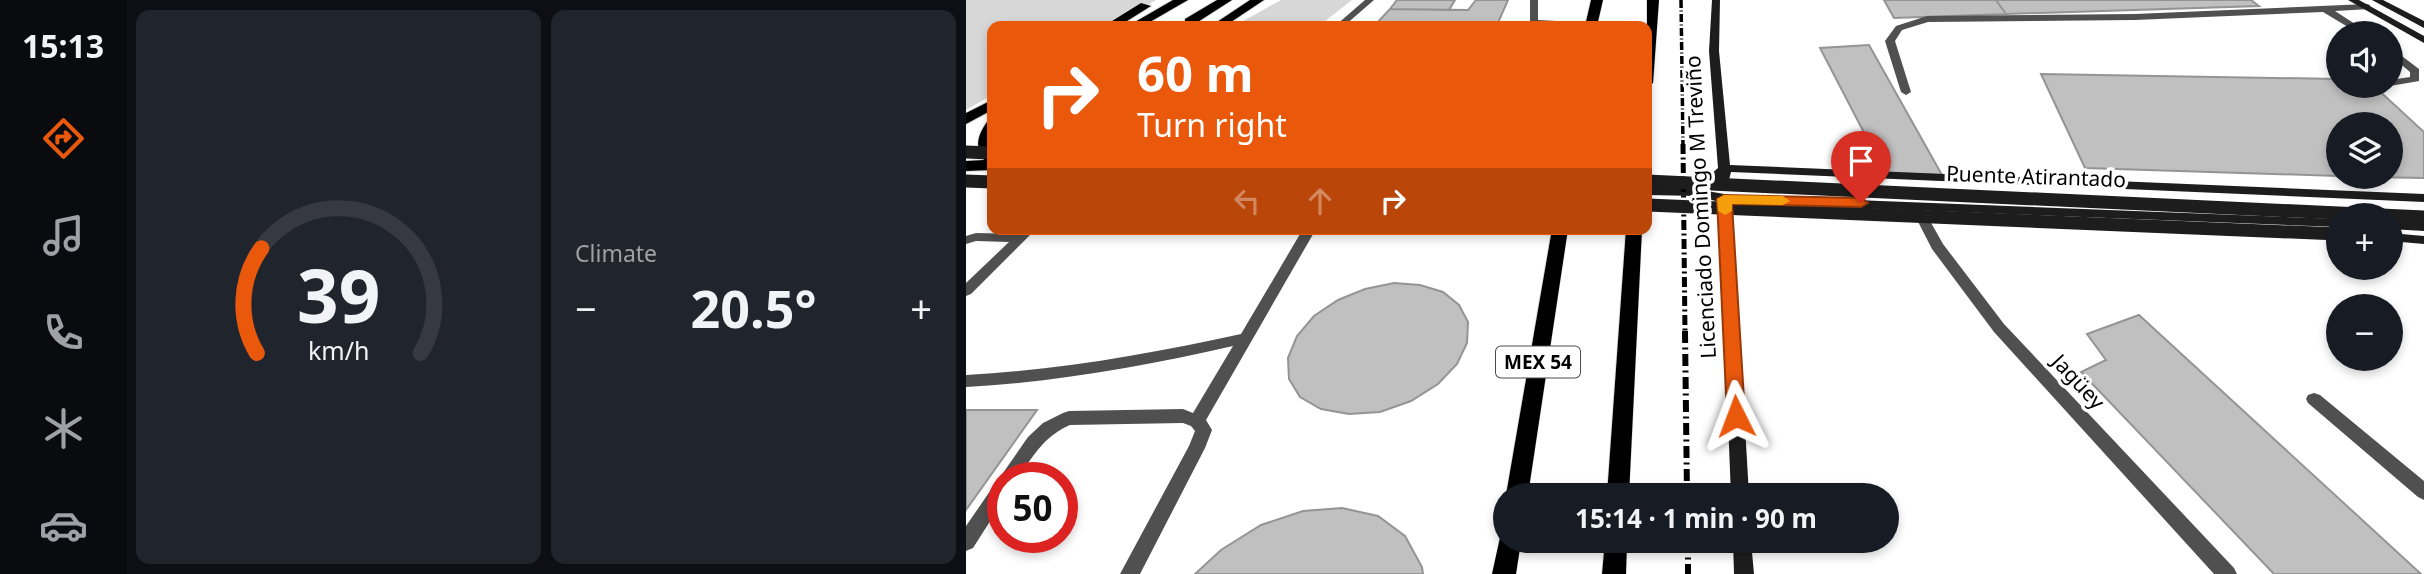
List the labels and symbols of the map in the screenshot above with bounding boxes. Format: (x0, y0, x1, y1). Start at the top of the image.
street label: Licenciado Domingo M Treviño (1678, 55, 1722, 359)
pin (1831, 131, 1891, 203)
street label: Puente Atirantado (1946, 159, 2126, 193)
road number: MEX 54 (1496, 346, 1580, 378)
street label: Jagüey (2045, 346, 2112, 415)
position arrow (1699, 379, 1773, 453)
speed limit sign: 50 (987, 462, 1078, 553)

